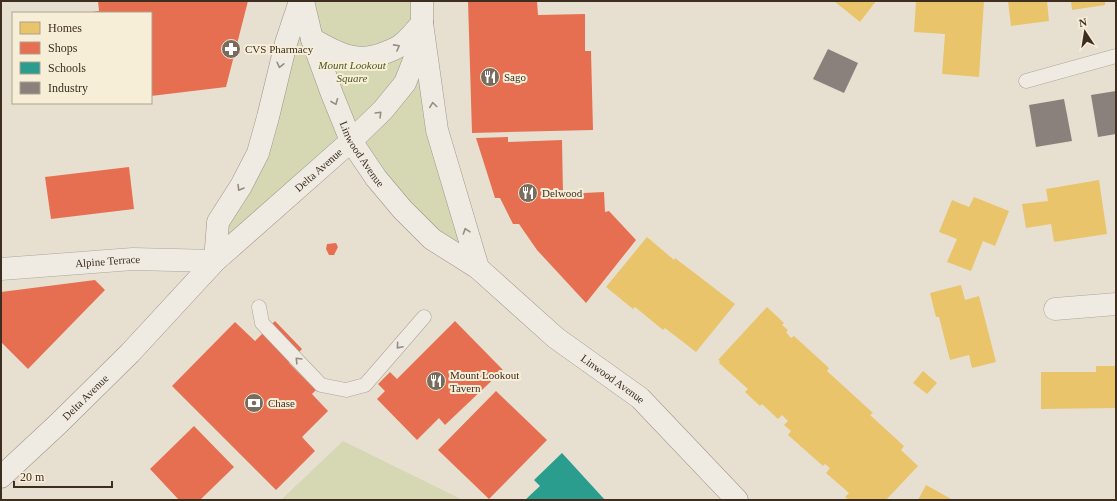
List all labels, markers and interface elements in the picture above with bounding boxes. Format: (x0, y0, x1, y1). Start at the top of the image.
legend (12, 12, 152, 104)
north arrow (1065, 12, 1105, 52)
text: N (1078, 16, 1088, 29)
text: Homes (48, 21, 82, 35)
pharmacy icon: CVS Pharmacy (220, 38, 242, 60)
text: Shops (48, 41, 78, 55)
place label: CVS Pharmacy (245, 43, 314, 55)
one-way arrow (393, 44, 400, 51)
park label: Mount Lookout Square (317, 59, 387, 84)
text: Schools (48, 61, 86, 75)
one-way arrow (277, 62, 285, 68)
restaurant icon: Sago (479, 66, 501, 88)
place label: Sago (504, 71, 527, 83)
text: Industry (48, 81, 88, 95)
one-way arrow (330, 98, 338, 106)
one-way arrow (429, 102, 438, 108)
one-way arrow (374, 111, 382, 119)
street label: Linwood Avenue (338, 119, 387, 189)
street label: Delta Avenue (292, 146, 345, 194)
restaurant icon: Delwood (517, 182, 539, 204)
one-way arrow (237, 184, 244, 191)
place label: Delwood (542, 187, 583, 199)
one-way arrow (463, 227, 471, 234)
street label: Alpine Terrace (75, 253, 141, 269)
one-way arrow (396, 341, 403, 349)
street label: Linwood Avenue (579, 352, 647, 405)
one-way arrow (296, 357, 303, 365)
place label: Mount Lookout Tavern (450, 369, 519, 394)
restaurant icon: Mount Lookout Tavern (425, 370, 447, 392)
street label: Delta Avenue (60, 372, 111, 422)
bank icon: Chase (243, 392, 265, 414)
place label: Chase (268, 397, 295, 409)
scale bar (14, 463, 112, 489)
text: 20 m (20, 470, 45, 484)

